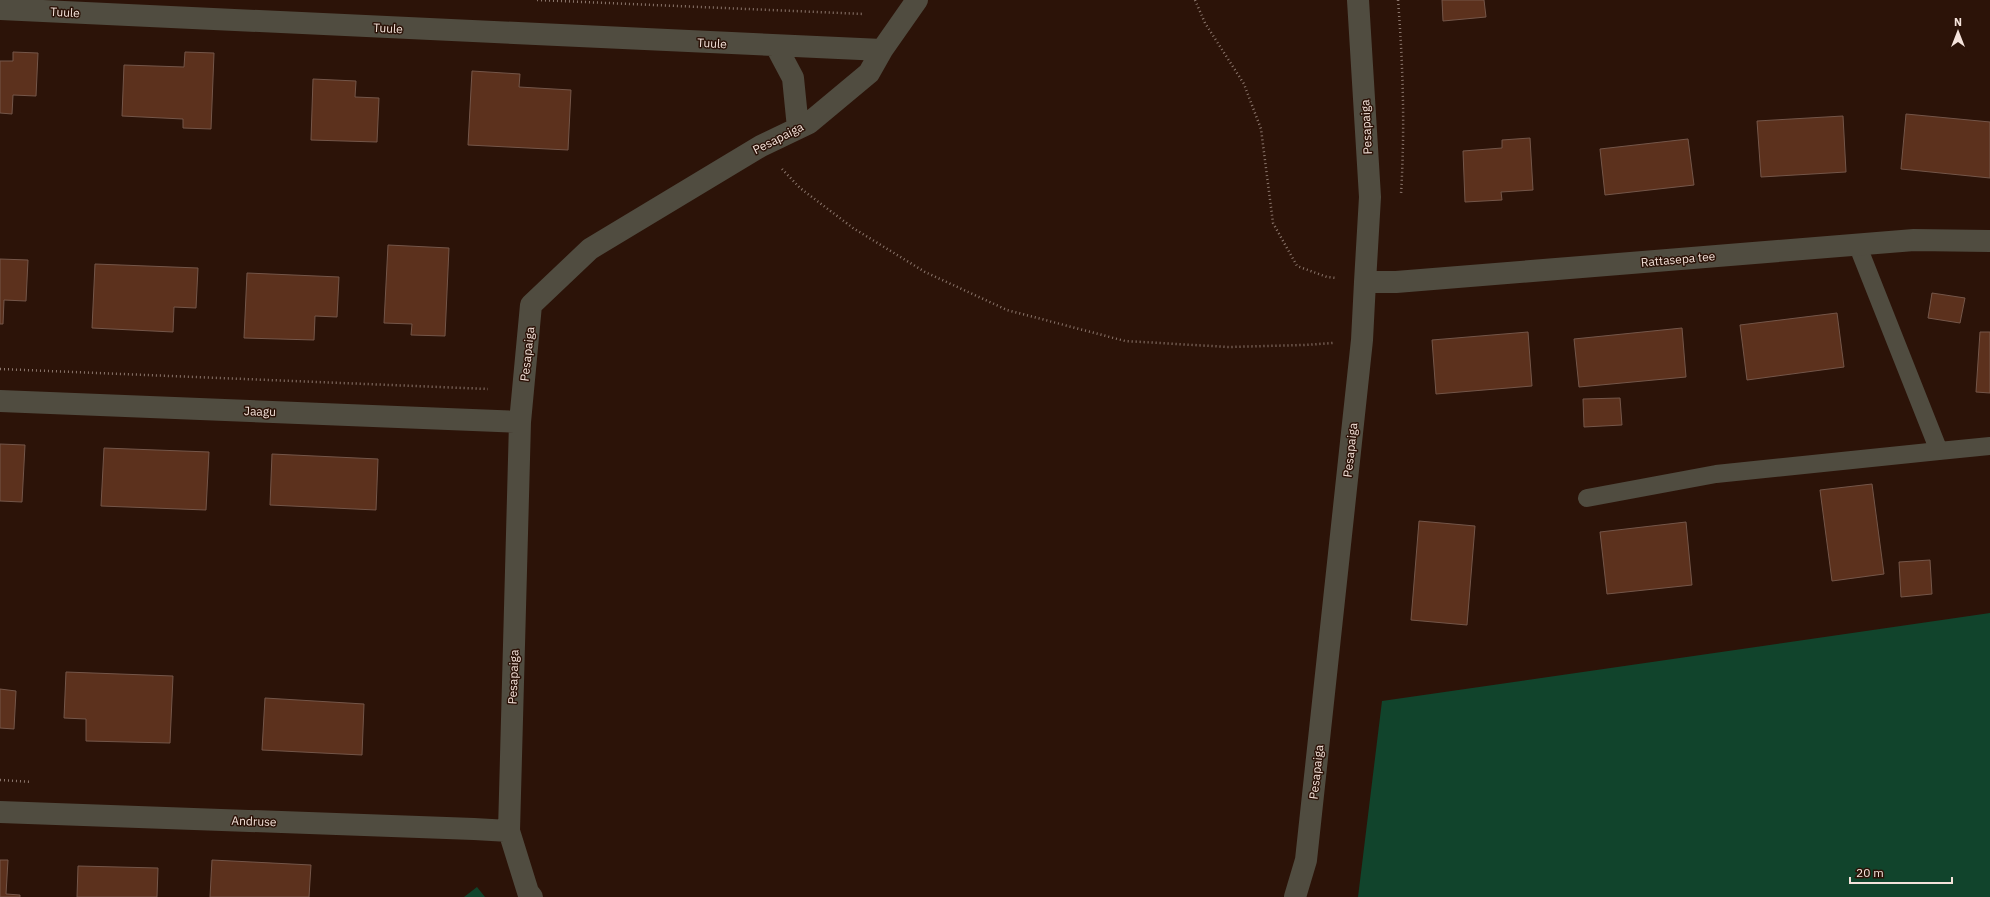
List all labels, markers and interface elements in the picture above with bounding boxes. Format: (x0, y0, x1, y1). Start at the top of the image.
street label: Tuule (50, 4, 81, 20)
north arrow (1938, 12, 1978, 52)
text: N (1954, 15, 1962, 29)
street label: Tuule (373, 20, 404, 36)
street label: Tuule (697, 35, 728, 51)
street label: Pesapaiga (1357, 99, 1375, 155)
street label: Pesapaiga (750, 119, 806, 157)
street label: Rattasepa tee (1640, 248, 1716, 270)
street label: Pesapaiga (517, 325, 537, 382)
street label: Jaagu (244, 403, 276, 419)
street label: Pesapaiga (1340, 421, 1360, 478)
street label: Pesapaiga (505, 649, 521, 705)
street label: Pesapaiga (1306, 743, 1326, 800)
street label: Andruse (231, 813, 277, 829)
scale bar (1850, 859, 1952, 885)
text: 20 m (1856, 865, 1884, 880)

